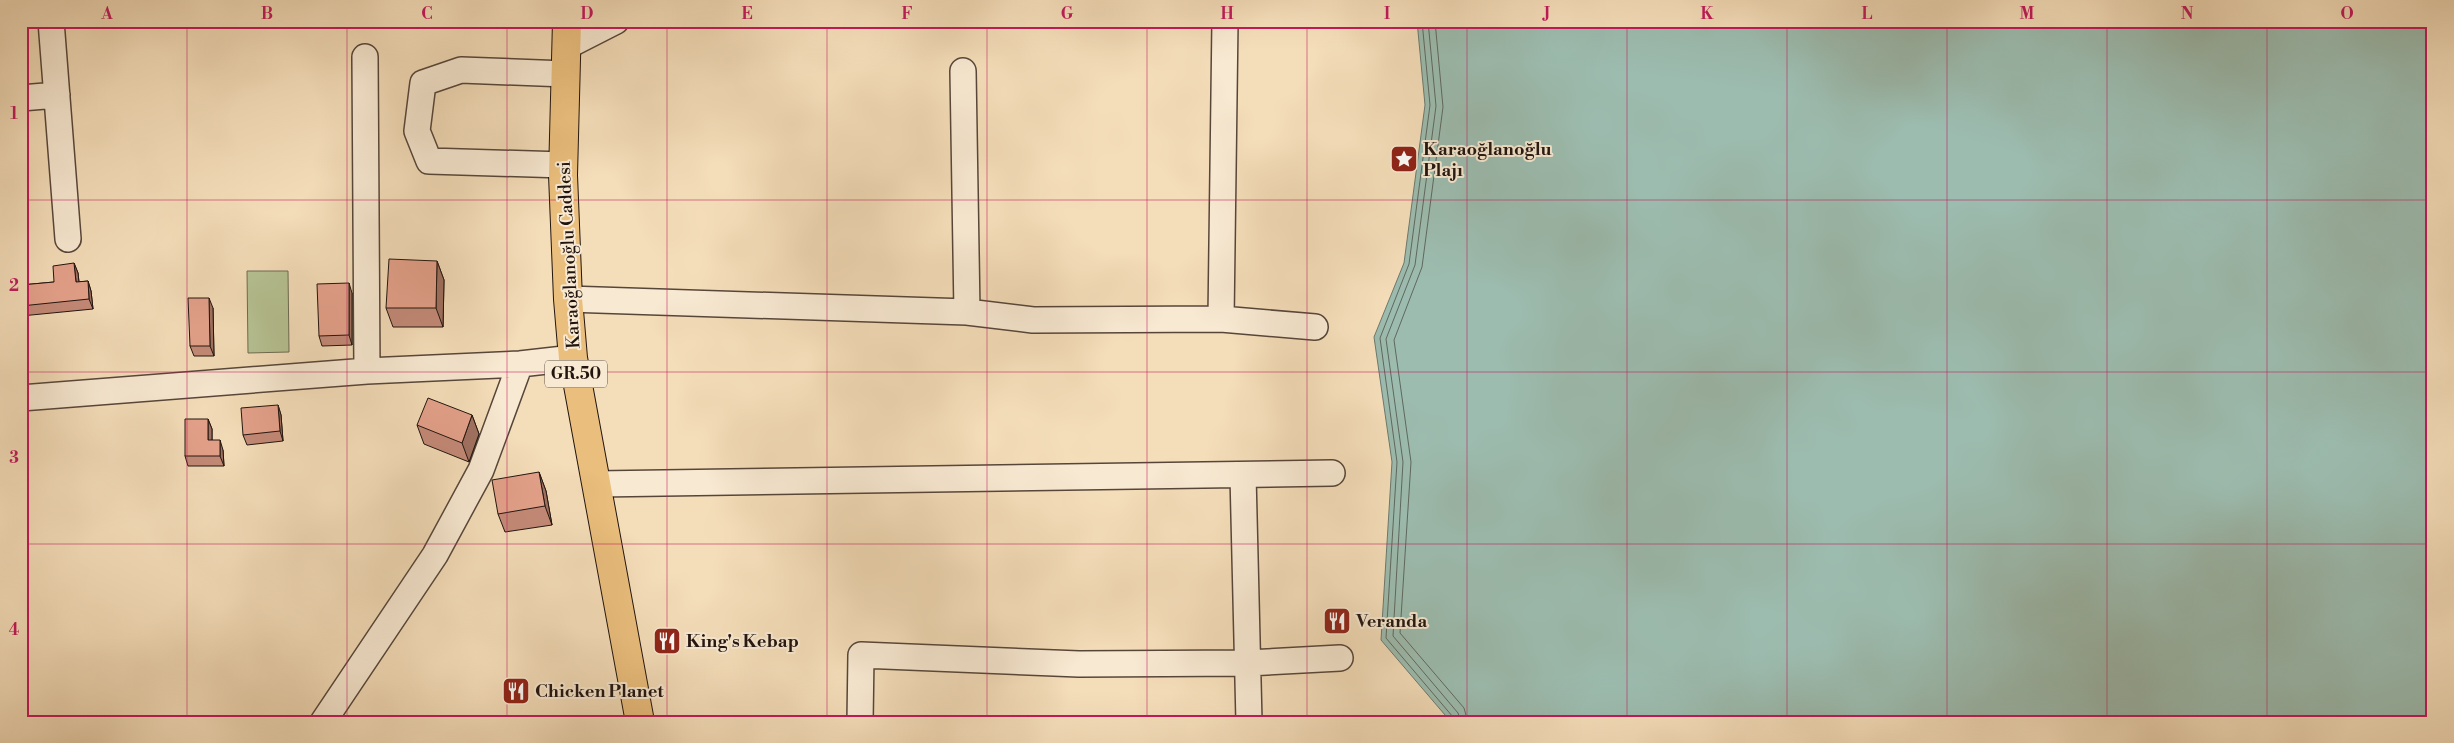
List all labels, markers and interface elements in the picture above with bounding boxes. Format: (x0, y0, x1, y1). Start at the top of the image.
text: A (100, 4, 113, 24)
text: B (261, 4, 273, 24)
text: C (421, 4, 433, 24)
text: D (581, 4, 594, 24)
text: E (741, 4, 753, 24)
text: F (901, 4, 913, 24)
text: G (1061, 4, 1074, 24)
text: H (1220, 4, 1234, 24)
text: I (1384, 4, 1390, 24)
text: J (1542, 4, 1550, 24)
text: K (1701, 4, 1715, 24)
text: L (1862, 4, 1873, 24)
text: M (2020, 4, 2035, 24)
text: N (2181, 4, 2194, 24)
text: O (2340, 4, 2354, 24)
text: 1 (10, 104, 18, 124)
place label: Karaoğlanoğlu Plajı (1423, 138, 1552, 182)
place icon: Karaoğlanoğlu Plajı (1389, 144, 1419, 174)
street label: Karaoğlanoğlu Caddesi (553, 160, 585, 349)
text: 2 (9, 276, 19, 296)
road number: GR.50 (545, 360, 607, 388)
text: 3 (9, 448, 19, 468)
restaurant icon: Veranda (1322, 606, 1352, 636)
place label: Veranda (1355, 610, 1427, 633)
text: 4 (9, 620, 20, 640)
restaurant icon: King's Kebap (652, 626, 682, 656)
place label: King's Kebap (686, 630, 799, 653)
restaurant icon: Chicken Planet (501, 676, 531, 706)
place label: Chicken Planet (535, 680, 664, 703)

